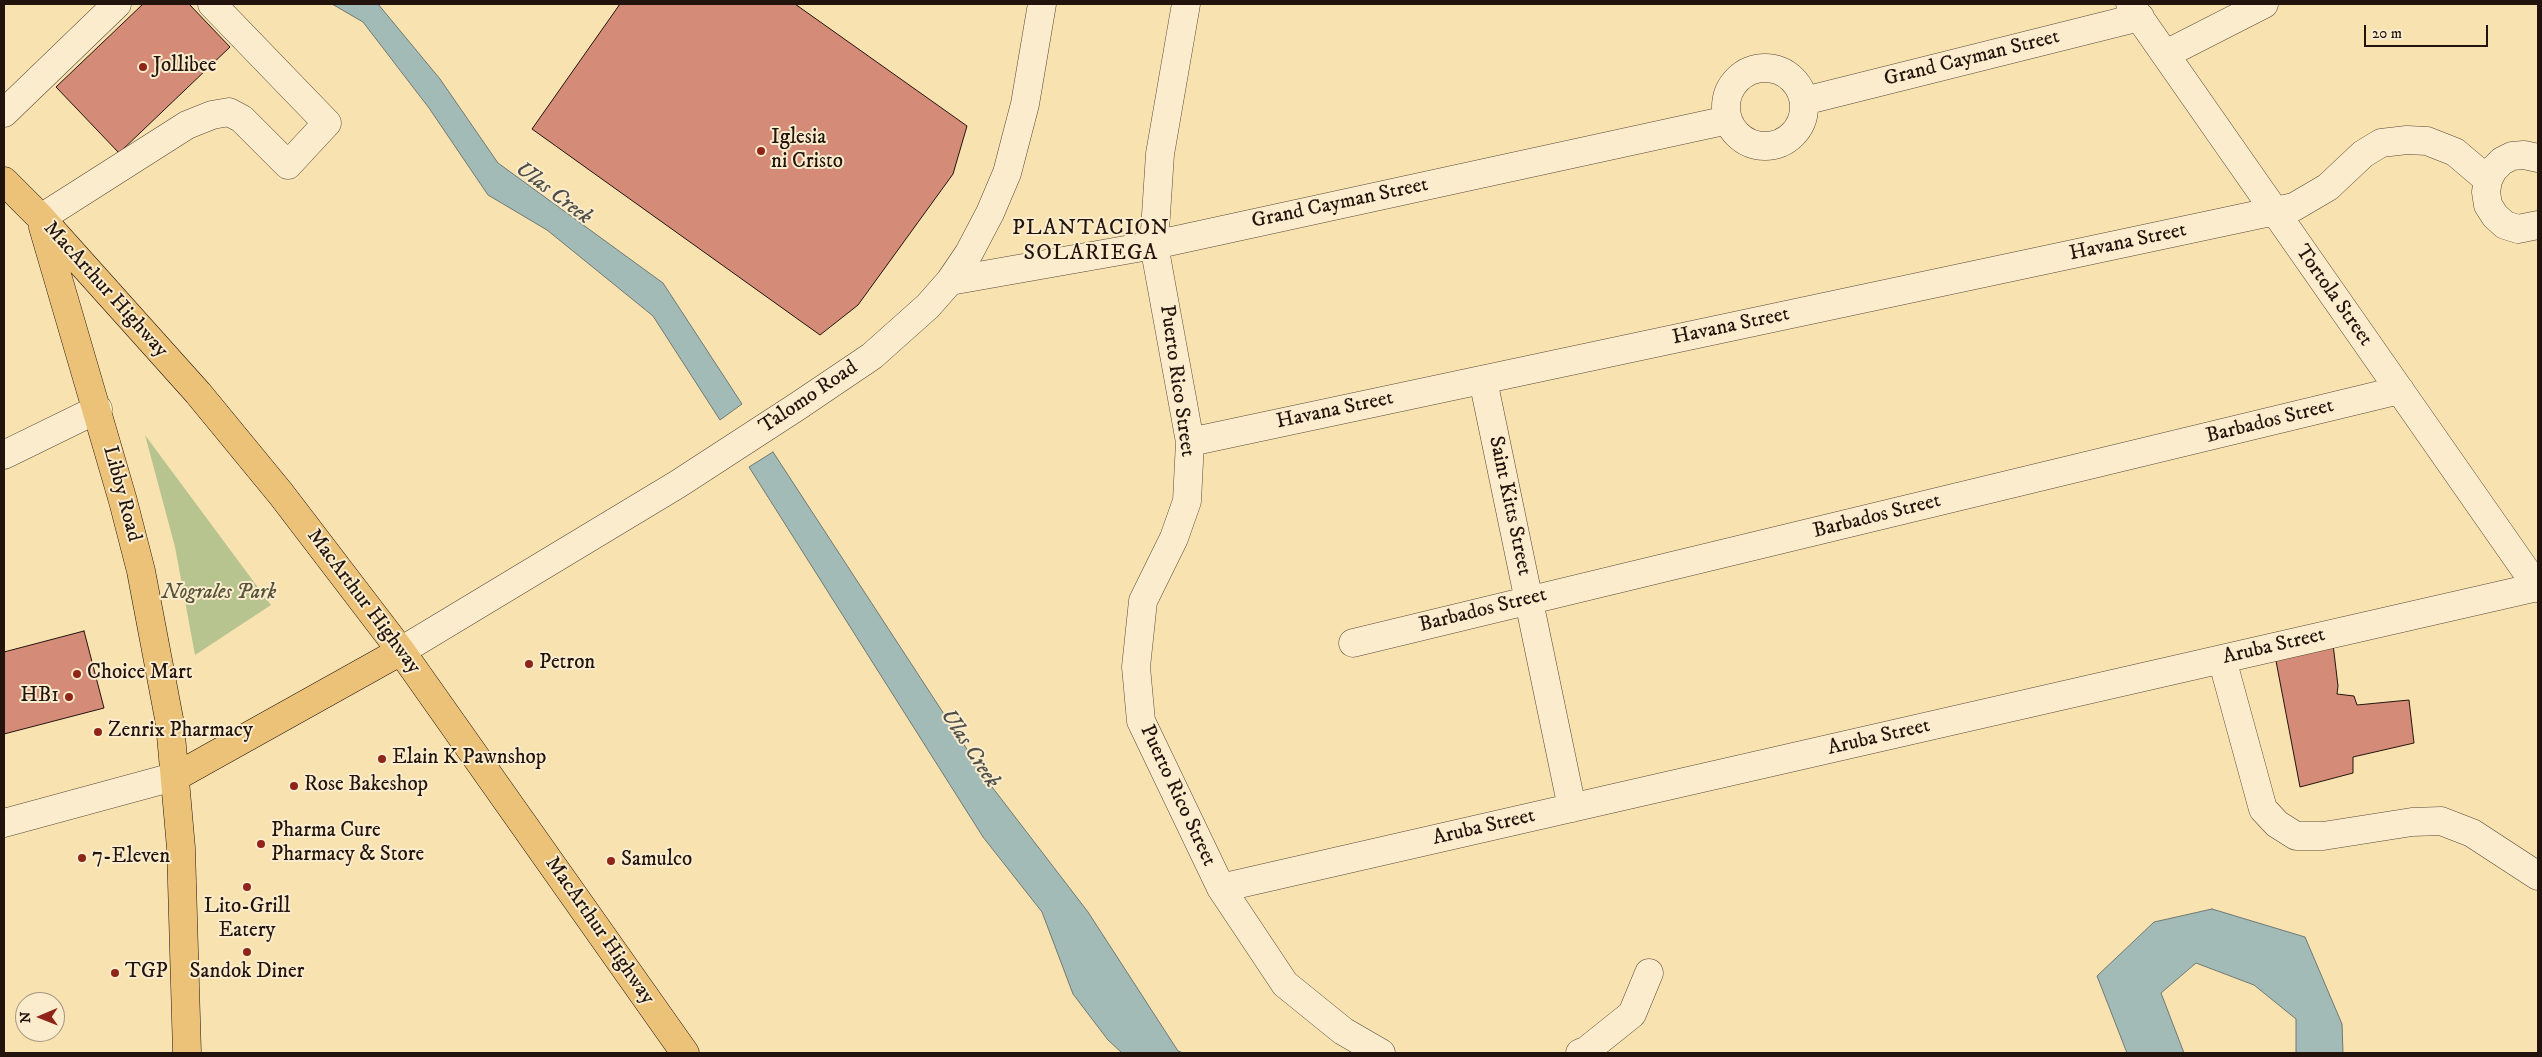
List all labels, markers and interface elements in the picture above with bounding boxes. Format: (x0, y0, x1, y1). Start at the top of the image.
scale bar (2367, 15, 2491, 47)
text: 20 m (2372, 24, 2402, 43)
street label: Grand Cayman Street (1882, 25, 2062, 93)
place label: Jollibee (153, 54, 216, 80)
marker: Jollibee (137, 61, 149, 73)
place label: Iglesia ni Cristo (771, 126, 843, 176)
marker: Iglesia ni Cristo (755, 145, 767, 157)
water label: Ulas Creek (509, 157, 597, 231)
street label: Grand Cayman Street (1249, 173, 1431, 235)
district label: PLANTACION SOLARIEGA (1011, 216, 1171, 268)
street label: MacArthur Highway (37, 217, 173, 363)
street label: Havana Street (2067, 218, 2189, 268)
street label: Tortola Street (2289, 240, 2377, 352)
street label: Havana Street (1670, 302, 1792, 352)
street label: Puerto Rico Street (1153, 303, 1199, 459)
street label: Talomo Road (755, 356, 863, 440)
street label: Havana Street (1274, 386, 1396, 436)
street label: Barbados Street (2204, 394, 2336, 450)
street label: Saint Kitts Street (1482, 434, 1536, 578)
street label: Libby Road (96, 443, 146, 545)
street label: Barbados Street (1811, 489, 1943, 545)
street label: MacArthur Highway (300, 525, 426, 679)
park label: Nograles Park (162, 581, 276, 607)
street label: Barbados Street (1417, 583, 1549, 639)
street label: Aruba Street (2220, 623, 2328, 671)
place label: Petron (539, 651, 595, 677)
marker: Petron (523, 658, 535, 670)
place label: Choice Mart (87, 661, 192, 687)
marker: Choice Mart (71, 668, 83, 680)
place label: HB1 (20, 684, 59, 710)
marker: HB1 (63, 691, 75, 703)
water label: Ulas Creek (934, 704, 1004, 794)
street label: Aruba Street (1825, 714, 1933, 762)
place label: Zenrix Pharmacy (108, 719, 253, 745)
street label: Puerto Rico Street (1133, 721, 1221, 871)
marker: Zenrix Pharmacy (92, 726, 104, 738)
place label: Elain K Pawnshop (392, 746, 546, 772)
marker: Elain K Pawnshop (376, 753, 388, 765)
place label: Rose Bakeshop (304, 773, 428, 799)
marker: Rose Bakeshop (288, 780, 300, 792)
street label: Aruba Street (1430, 804, 1538, 852)
place label: Pharma Cure Pharmacy & Store (271, 819, 424, 869)
marker: Pharma Cure Pharmacy & Store (255, 838, 267, 850)
place label: 7-Eleven (92, 845, 170, 871)
place label: Samulco (621, 848, 692, 874)
marker: 7-Eleven (76, 852, 88, 864)
street label: MacArthur Highway (539, 852, 659, 1010)
marker: Samulco (605, 855, 617, 867)
marker: Lito-Grill Eatery (241, 881, 253, 893)
place label: Lito-Grill Eatery (204, 895, 290, 945)
marker: Sandok Diner (241, 946, 253, 958)
place label: TGP (125, 960, 168, 986)
place label: Sandok Diner (190, 960, 304, 986)
marker: TGP (109, 967, 121, 979)
north arrow (15, 992, 65, 1042)
text: N (17, 1011, 35, 1023)

